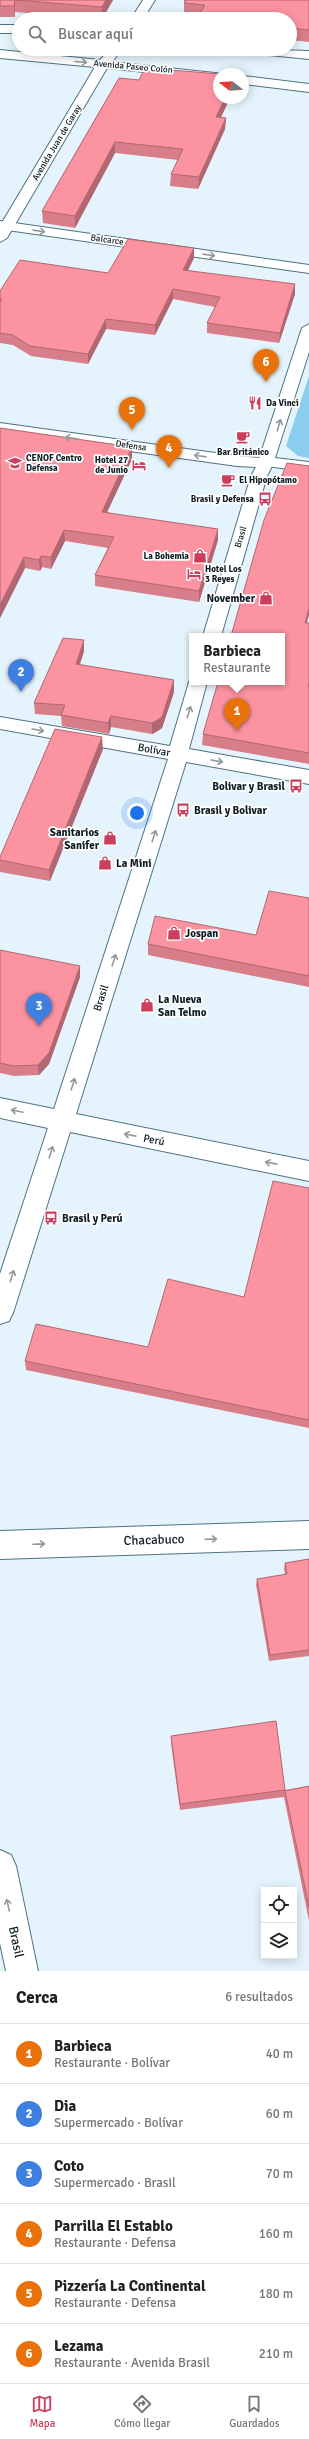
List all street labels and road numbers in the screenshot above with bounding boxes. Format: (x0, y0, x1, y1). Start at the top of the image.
street label: Avenida Paseo Colón (93, 58, 173, 76)
street label: Avenida Juan de Garay (30, 102, 84, 183)
street label: Balcarce (90, 232, 125, 248)
street label: Defensa (115, 438, 148, 454)
street label: Brasil (232, 524, 250, 549)
street label: Bolívar (137, 741, 171, 759)
street label: Brasil (91, 983, 111, 1013)
street label: Perú (142, 1132, 166, 1148)
street label: Chacabuco (123, 1531, 185, 1549)
street label: Brasil (5, 1925, 27, 1959)

